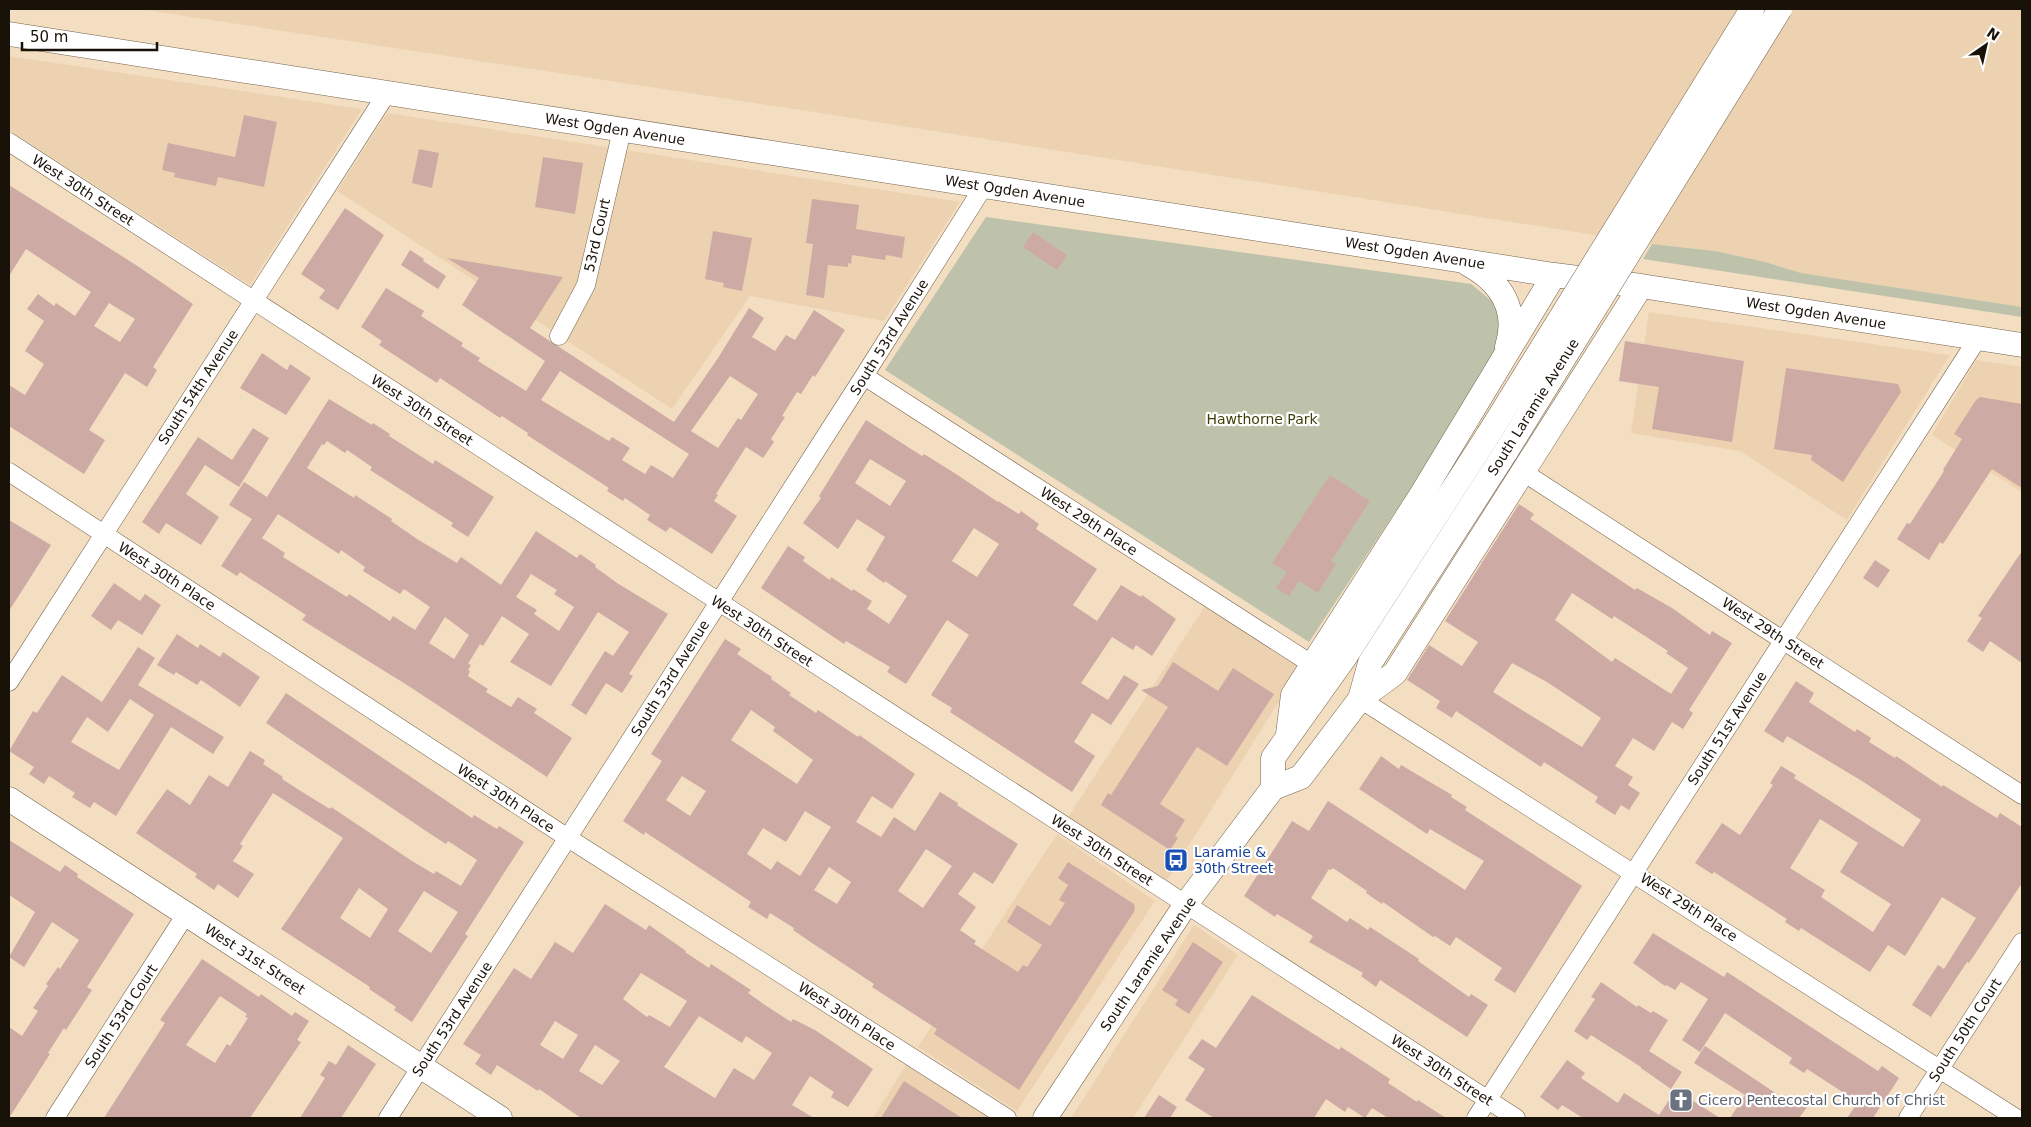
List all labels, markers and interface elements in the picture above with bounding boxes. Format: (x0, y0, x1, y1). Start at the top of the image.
scale bar (22, 20, 158, 52)
north arrow (1961, 20, 2011, 70)
text: N (1984, 24, 2003, 44)
text: 50 m (30, 28, 68, 46)
street label: West Ogden Avenue (544, 110, 686, 148)
street label: West 30th Street (29, 151, 137, 229)
street label: West Ogden Avenue (944, 172, 1086, 210)
street label: 53rd Court (581, 196, 613, 273)
street label: West Ogden Avenue (1344, 234, 1486, 272)
street label: South 53rd Avenue (847, 276, 931, 398)
street label: West Ogden Avenue (1745, 294, 1887, 332)
street label: South 54th Avenue (155, 327, 241, 447)
street label: South Laramie Avenue (1484, 336, 1582, 478)
street label: West 30th Street (368, 371, 476, 449)
park label: Hawthorne Park (1206, 411, 1318, 427)
street label: West 29th Place (1037, 484, 1141, 558)
street label: West 30th Place (115, 539, 219, 613)
street label: West 30th Street (708, 592, 816, 670)
street label: West 29th Street (1719, 594, 1827, 672)
street label: South 53rd Avenue (628, 617, 712, 739)
street label: South 51st Avenue (1684, 668, 1770, 788)
street label: West 30th Place (454, 761, 558, 835)
street label: West 30th Street (1048, 811, 1156, 889)
place label: Laramie & 30th Street (1194, 844, 1274, 876)
bus stop icon: Laramie & 30th Street (1163, 847, 1189, 873)
street label: West 29th Place (1637, 870, 1741, 944)
street label: South Laramie Avenue (1097, 894, 1199, 1034)
street label: West 31st Street (202, 921, 309, 998)
street label: South 53rd Avenue (409, 959, 495, 1079)
street label: South 53rd Court (82, 961, 161, 1071)
street label: South 50th Court (1926, 975, 2005, 1085)
street label: West 30th Place (795, 979, 899, 1053)
street label: West 30th Street (1388, 1031, 1496, 1109)
church icon: Cicero Pentecostal Church of Christ (1668, 1087, 1694, 1113)
place label: Cicero Pentecostal Church of Christ (1698, 1092, 1945, 1108)

